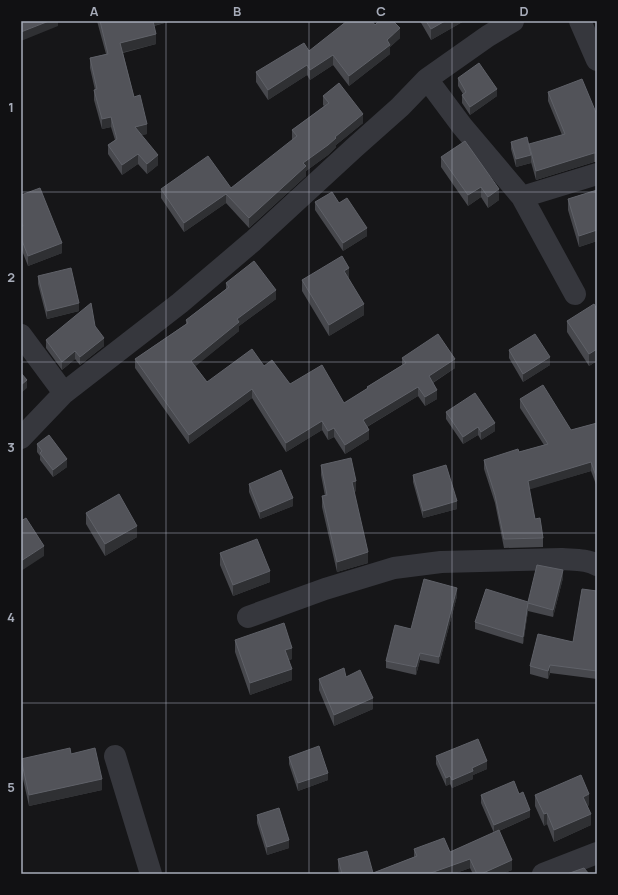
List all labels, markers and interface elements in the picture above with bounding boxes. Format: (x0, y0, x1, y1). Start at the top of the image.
text: A (90, 2, 99, 20)
text: B (233, 2, 241, 20)
text: C (376, 2, 386, 20)
text: D (519, 2, 529, 20)
text: 1 (8, 98, 14, 116)
text: 2 (7, 268, 15, 286)
text: 3 (7, 438, 15, 456)
text: 4 (7, 608, 15, 626)
text: 5 (7, 778, 15, 796)

